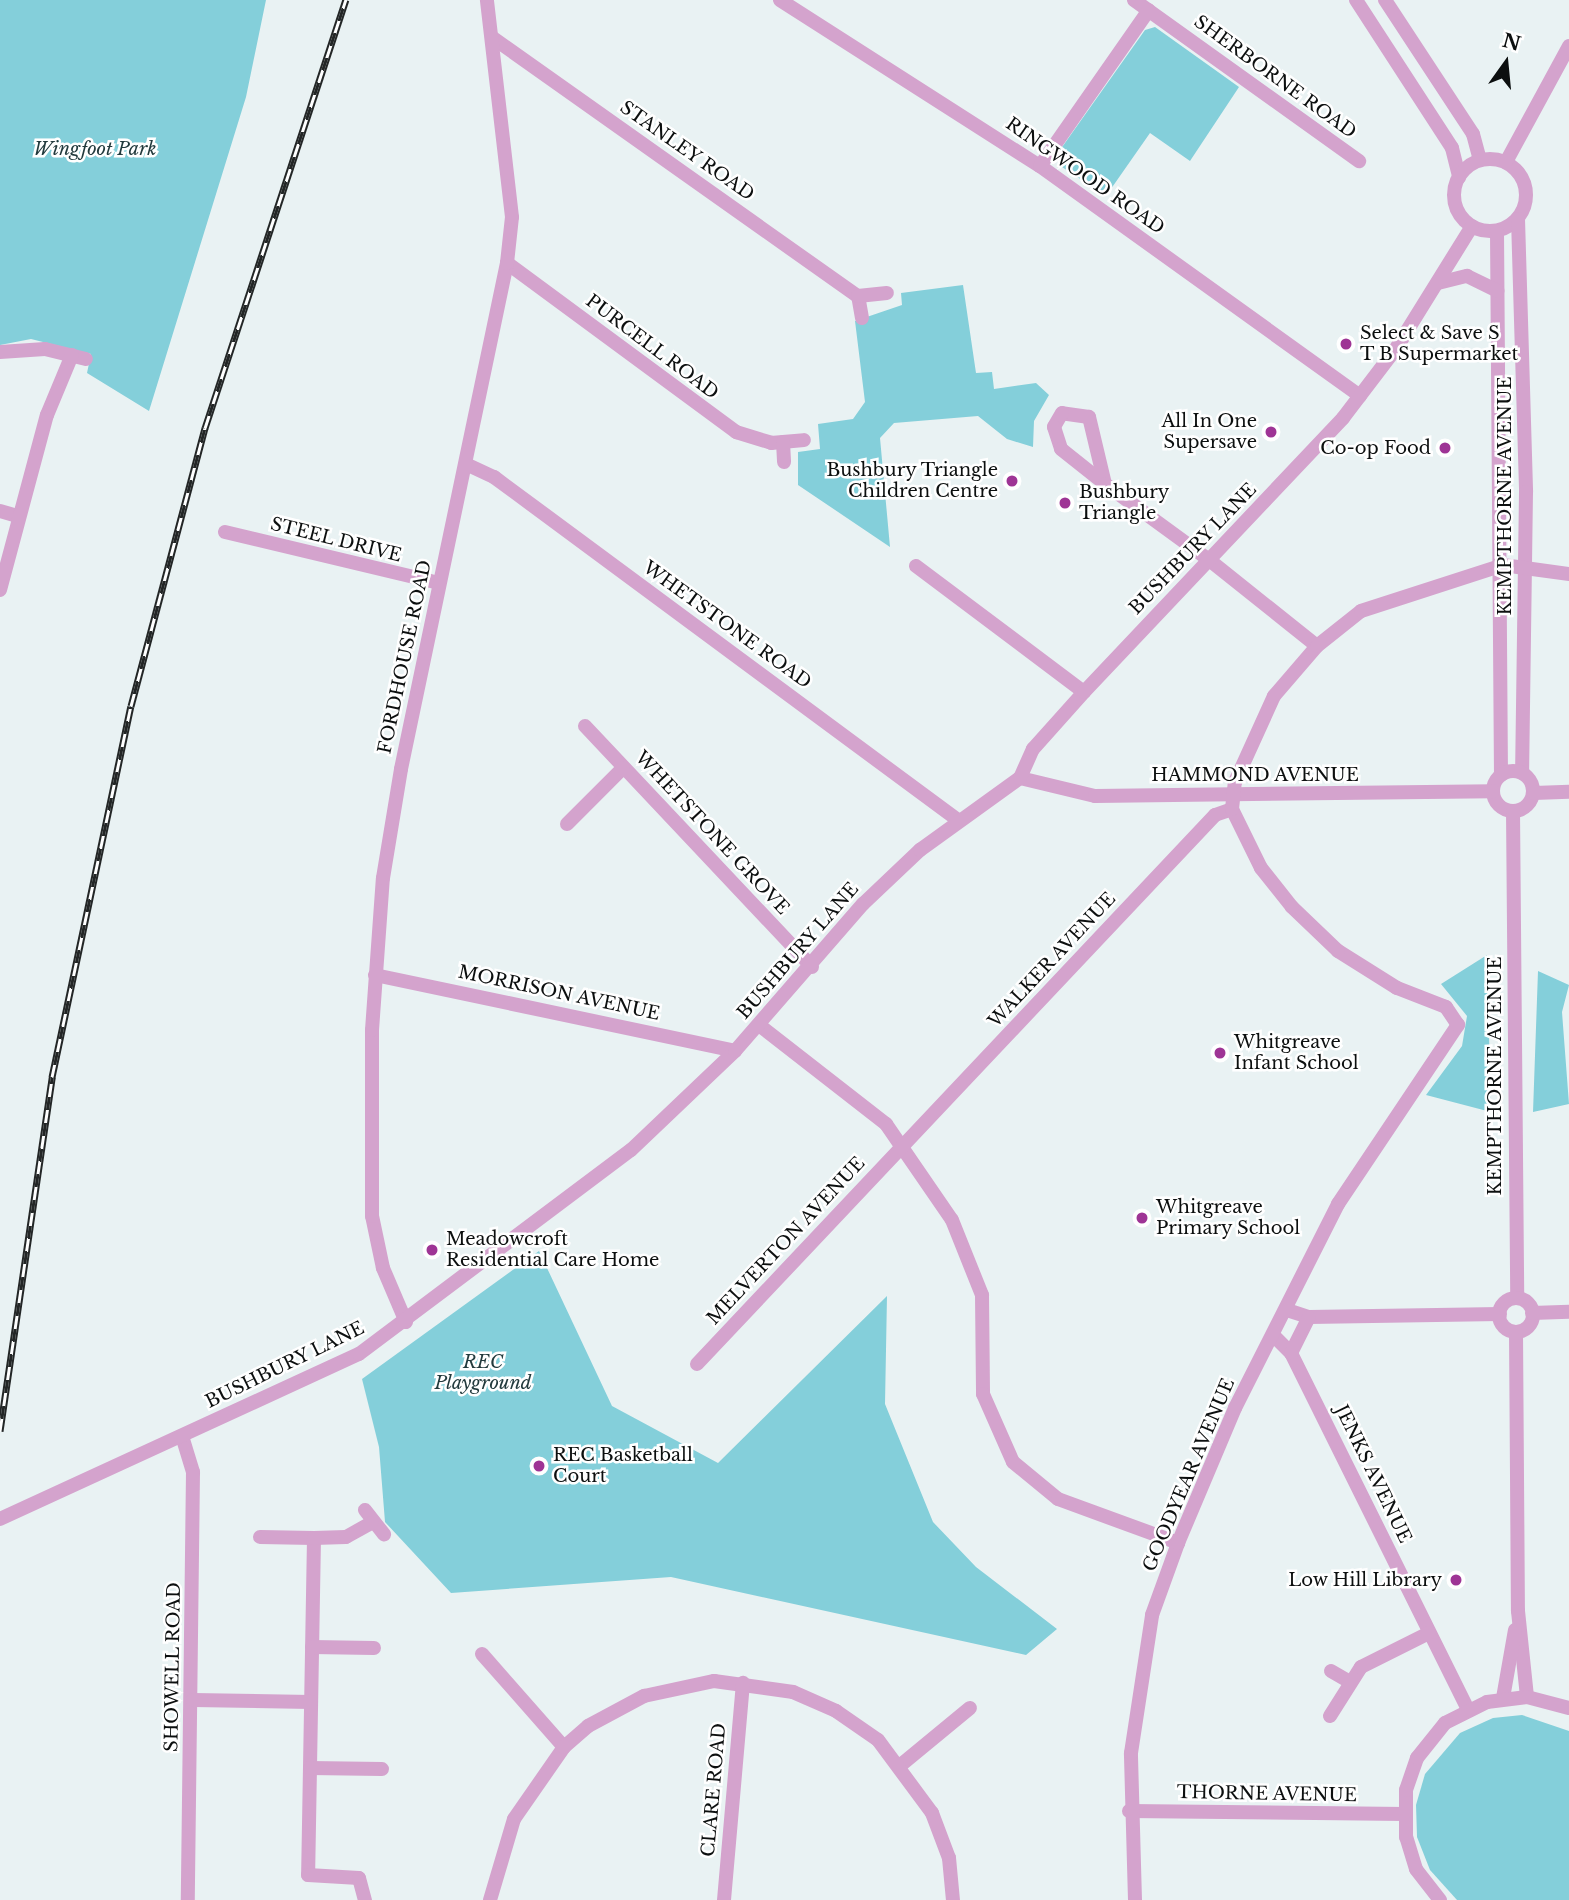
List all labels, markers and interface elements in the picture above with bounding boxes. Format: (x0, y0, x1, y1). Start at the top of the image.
street label: SHERBORNE ROAD (1190, 11, 1360, 143)
north arrow (1471, 28, 1541, 98)
text: N (1500, 29, 1523, 56)
street label: STANLEY ROAD (616, 96, 758, 206)
street label: RINGWOOD ROAD (1002, 113, 1168, 239)
park label: Wingfoot Park (33, 138, 157, 160)
street label: PURCELL ROAD (581, 290, 723, 404)
place label: Select & Save S T B Supermarket (1360, 323, 1519, 366)
marker: Select & Save S T B Supermarket (1338, 336, 1354, 352)
street label: KEMPTHORNE AVENUE (1494, 376, 1516, 616)
place label: All In One Supersave (1161, 411, 1257, 453)
marker: All In One Supersave (1263, 424, 1279, 440)
place label: Co-op Food (1320, 437, 1431, 459)
marker: Co-op Food (1437, 440, 1453, 456)
place label: Bushbury Triangle Children Centre (825, 460, 998, 503)
marker: Bushbury Triangle Children Centre (1004, 473, 1020, 489)
street label: BUSHBURY LANE (1125, 479, 1261, 619)
place label: Bushbury Triangle (1079, 482, 1169, 524)
marker: Bushbury Triangle (1057, 495, 1073, 511)
street label: STEEL DRIVE (268, 513, 404, 567)
street label: WHETSTONE ROAD (639, 557, 815, 693)
street label: FORDHOUSE ROAD (374, 558, 436, 756)
street label: WHETSTONE GROVE (631, 747, 793, 919)
street label: HAMMOND AVENUE (1151, 764, 1359, 786)
street label: BUSHBURY LANE (733, 878, 863, 1024)
street label: WALKER AVENUE (983, 888, 1121, 1032)
street label: KEMPTHORNE AVENUE (1484, 956, 1506, 1196)
street label: MORRISON AVENUE (456, 961, 662, 1025)
place label: Whitgreave Infant School (1234, 1032, 1359, 1074)
marker: Whitgreave Infant School (1212, 1045, 1228, 1061)
street label: MELVERTON AVENUE (702, 1152, 870, 1330)
place label: Whitgreave Primary School (1156, 1197, 1301, 1240)
marker: Whitgreave Primary School (1134, 1210, 1150, 1226)
place label: Meadowcroft Residential Care Home (446, 1229, 659, 1272)
marker: Meadowcroft Residential Care Home (424, 1242, 440, 1258)
street label: BUSHBURY LANE (202, 1317, 368, 1413)
park label: REC Playground (434, 1352, 532, 1394)
street label: GOODYEAR AVENUE (1138, 1375, 1240, 1575)
street label: JENKS AVENUE (1330, 1401, 1416, 1547)
place label: REC Basketball Court (553, 1445, 693, 1488)
marker: REC Basketball Court (531, 1458, 547, 1474)
place label: Low Hill Library (1288, 1569, 1442, 1591)
marker: Low Hill Library (1448, 1572, 1464, 1588)
street label: SHOWELL ROAD (161, 1582, 185, 1752)
street label: CLARE ROAD (697, 1722, 731, 1858)
street label: THORNE AVENUE (1176, 1782, 1358, 1806)

